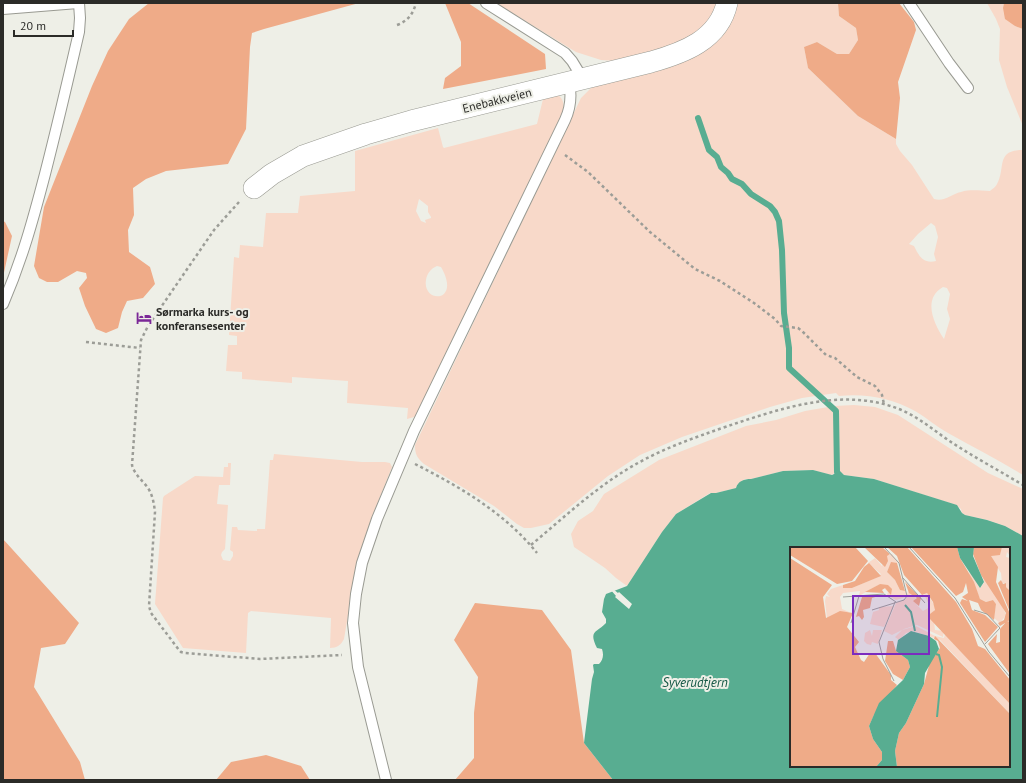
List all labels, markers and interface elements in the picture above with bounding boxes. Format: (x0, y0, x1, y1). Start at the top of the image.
scale bar (14, 12, 73, 38)
text: 20 m (20, 18, 46, 33)
street label: Enebakkveien (461, 84, 533, 116)
place label: Sørmarka kurs- og konferansesenter (156, 304, 249, 333)
hotel icon: Sørmarka kurs- og konferansesenter (135, 309, 153, 327)
inset map (790, 547, 1010, 767)
water label: Syverudtjern (662, 674, 728, 691)

